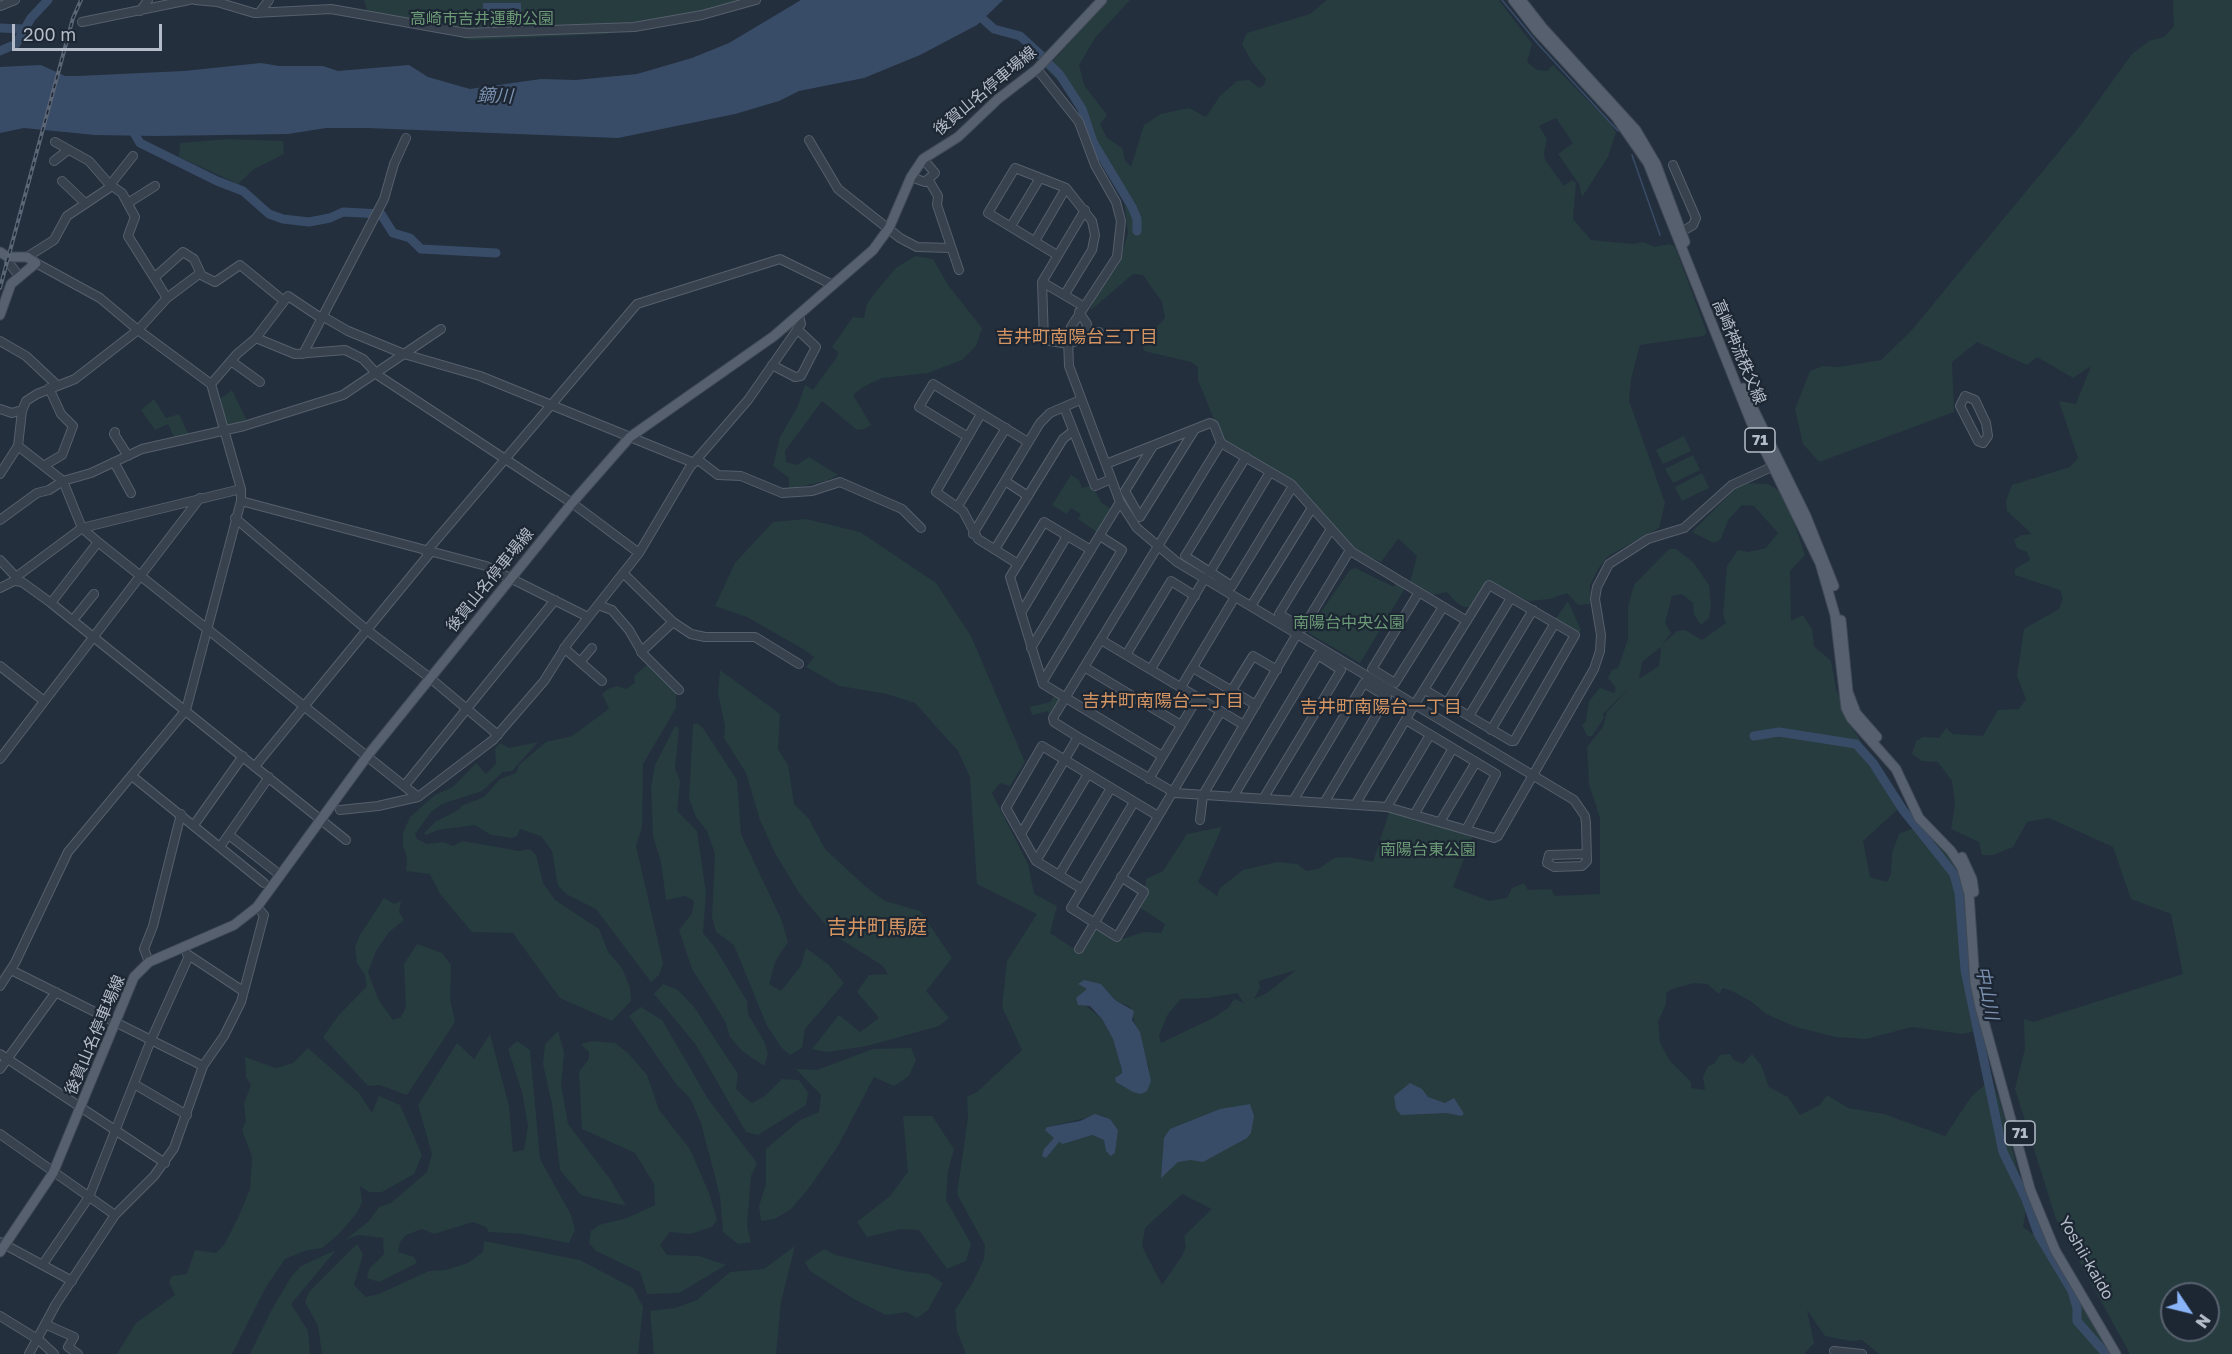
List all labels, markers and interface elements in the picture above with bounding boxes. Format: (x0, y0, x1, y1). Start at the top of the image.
park label: 高崎市吉井運動公園 (410, 9, 554, 29)
scale bar (15, 12, 165, 50)
text: 200 m (23, 23, 76, 45)
street label: 後賀山名停車場線 (930, 43, 1040, 139)
water label: 鏑川 (477, 85, 513, 107)
street label: 高崎神流秩父線 (1708, 297, 1770, 407)
district label: 吉井町南陽台三丁目 (996, 326, 1158, 348)
road number: 71 (1745, 428, 1775, 452)
street label: 後賀山名停車場線 (442, 524, 538, 636)
park label: 南陽台中央公園 (1293, 613, 1405, 633)
district label: 吉井町南陽台二丁目 (1082, 690, 1244, 712)
district label: 吉井町南陽台一丁目 (1300, 696, 1462, 718)
park label: 南陽台東公園 (1380, 840, 1476, 860)
district label: 吉井町馬庭 (827, 916, 927, 940)
water label: 中山川 (1971, 964, 2003, 1022)
street label: 後賀山名停車場線 (61, 972, 129, 1098)
road number: 71 (2005, 1121, 2035, 1145)
street label: Yoshii-kaido (2054, 1213, 2118, 1303)
north arrow (2160, 1282, 2220, 1342)
text: N (2191, 1310, 2215, 1332)

